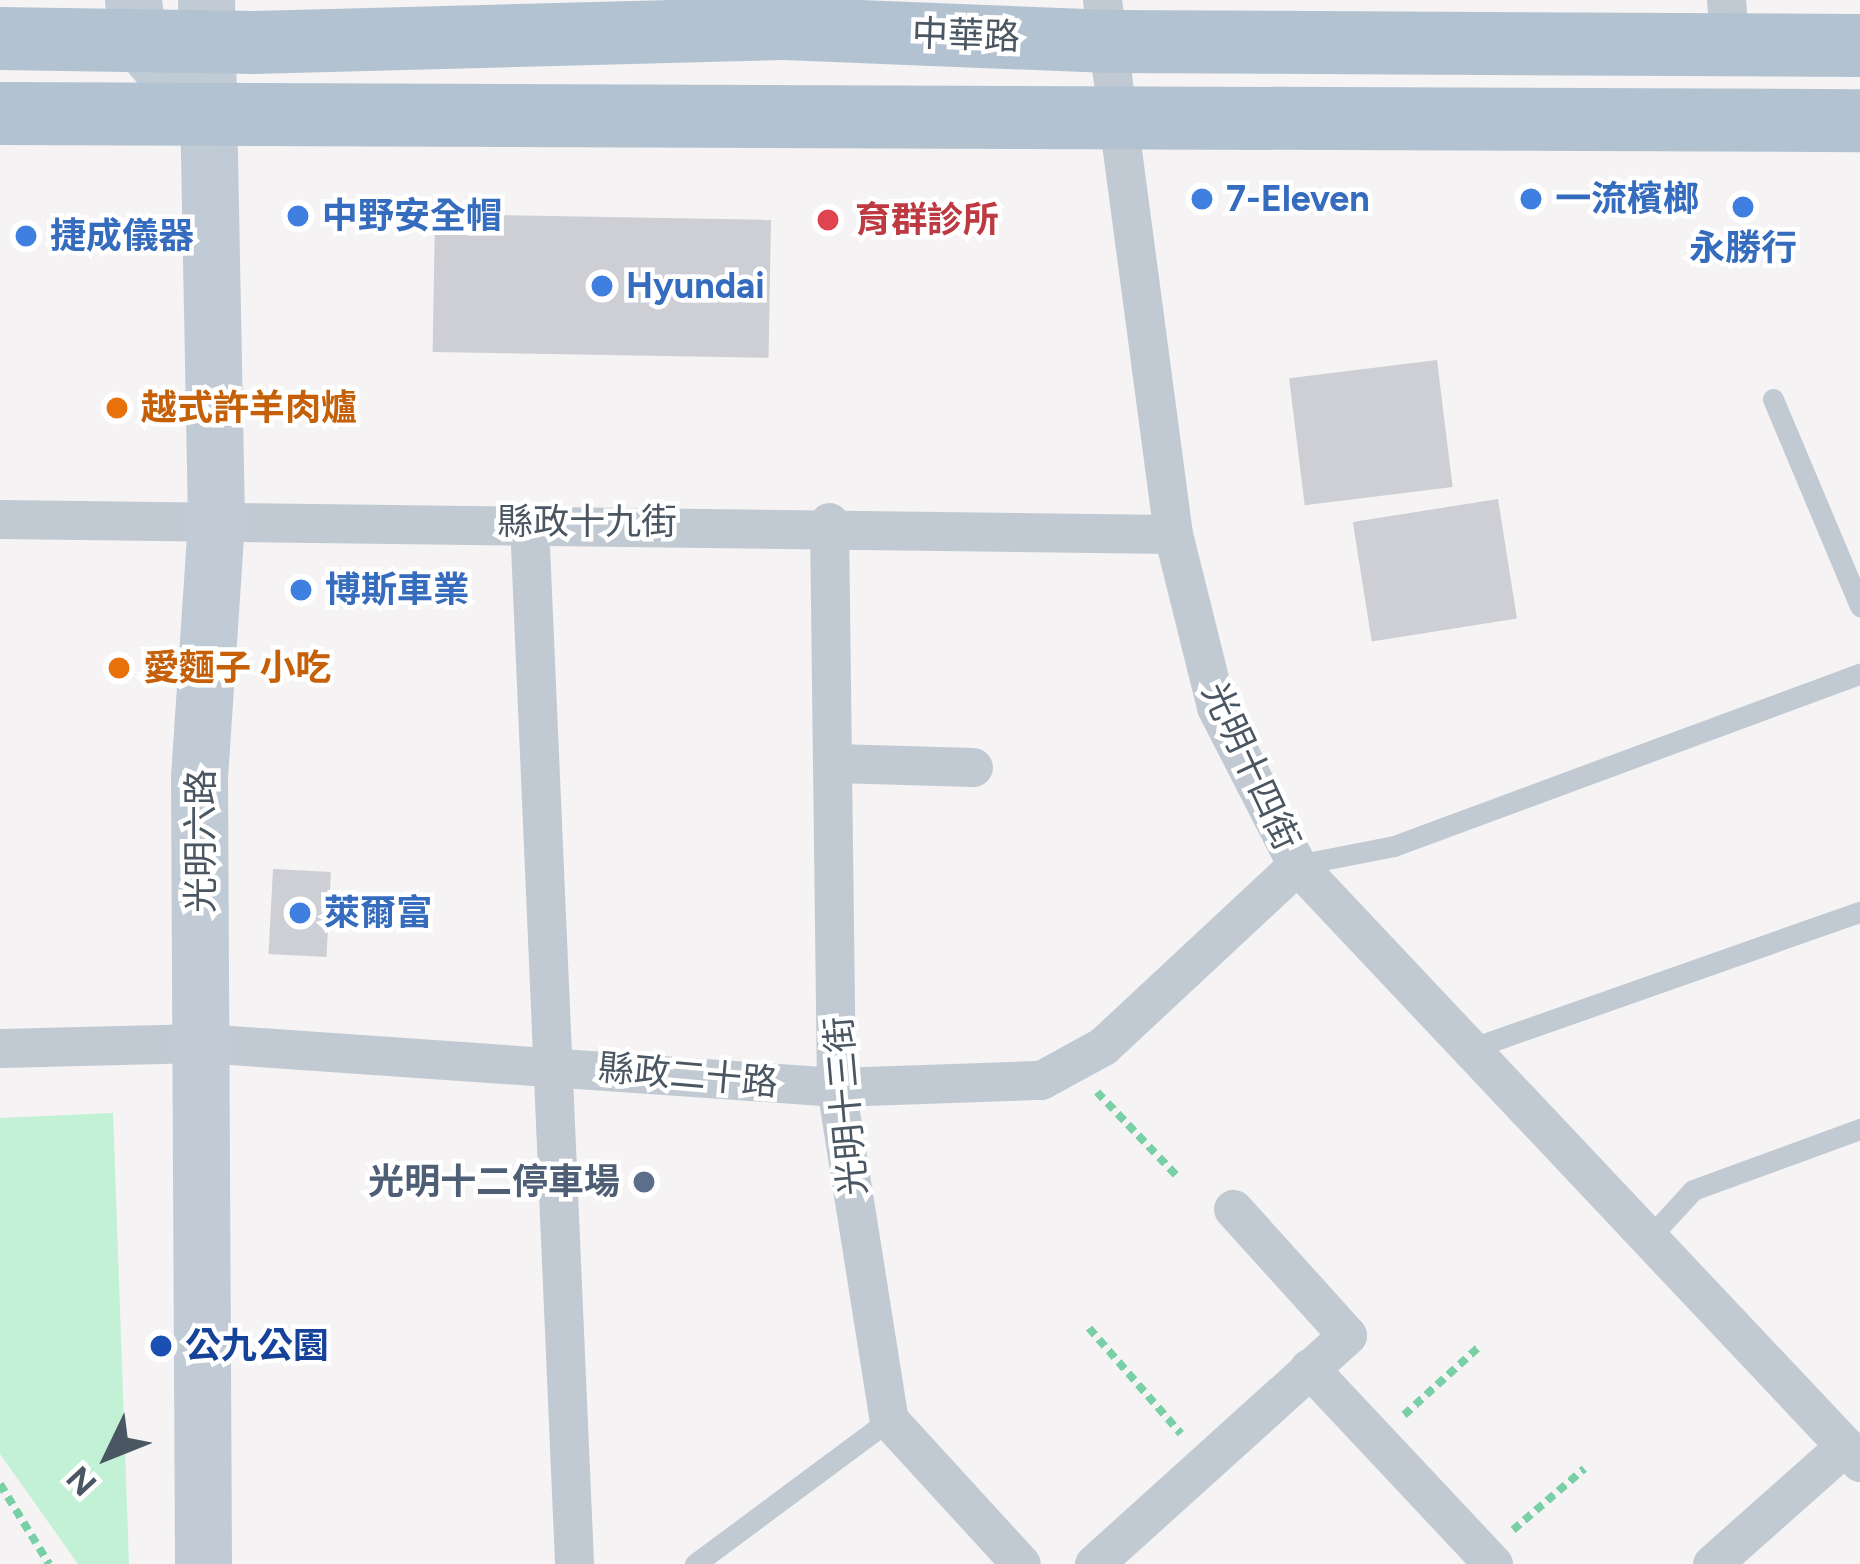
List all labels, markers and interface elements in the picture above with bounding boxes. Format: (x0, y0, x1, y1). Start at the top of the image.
street label: 中華路 (911, 12, 1021, 58)
place label: 7-Eleven (1226, 177, 1370, 221)
place label: 一流檳榔 (1555, 177, 1699, 221)
marker: 7-Eleven (1189, 186, 1215, 212)
marker: 一流檳榔 (1518, 186, 1544, 212)
place label: 中野安全帽 (322, 194, 502, 238)
marker: 永勝行 (1730, 194, 1756, 220)
place label: 育群診所 (855, 198, 999, 242)
marker: 中野安全帽 (285, 203, 311, 229)
marker: 育群診所 (812, 204, 844, 236)
place label: 捷成儀器 (50, 214, 194, 258)
marker: 捷成儀器 (13, 223, 39, 249)
place label: 永勝行 (1689, 226, 1797, 270)
place label: Hyundai (626, 264, 765, 308)
marker: Hyundai (589, 273, 615, 299)
place label: 越式許羊肉爐 (141, 386, 357, 430)
marker: 越式許羊肉爐 (104, 395, 130, 421)
street label: 縣政十九街 (497, 500, 677, 544)
place label: 博斯車業 (325, 568, 469, 612)
marker: 博斯車業 (288, 577, 314, 603)
place label: 愛麵子 小吃 (143, 646, 332, 690)
marker: 愛麵子 小吃 (106, 655, 132, 681)
street label: 光明十四街 (1193, 675, 1309, 857)
street label: 光明六路 (179, 769, 223, 913)
place label: 萊爾富 (324, 891, 432, 935)
marker: 萊爾富 (287, 900, 313, 926)
street label: 光明十三街 (817, 1014, 875, 1198)
street label: 縣政二十路 (596, 1046, 780, 1104)
place label: 光明十二停車場 (368, 1160, 620, 1204)
marker: 光明十二停車場 (631, 1169, 657, 1195)
place label: 公九公園 (185, 1324, 329, 1368)
marker: 公九公園 (148, 1333, 174, 1359)
north arrow (48, 1396, 168, 1516)
text: N (58, 1458, 104, 1504)

